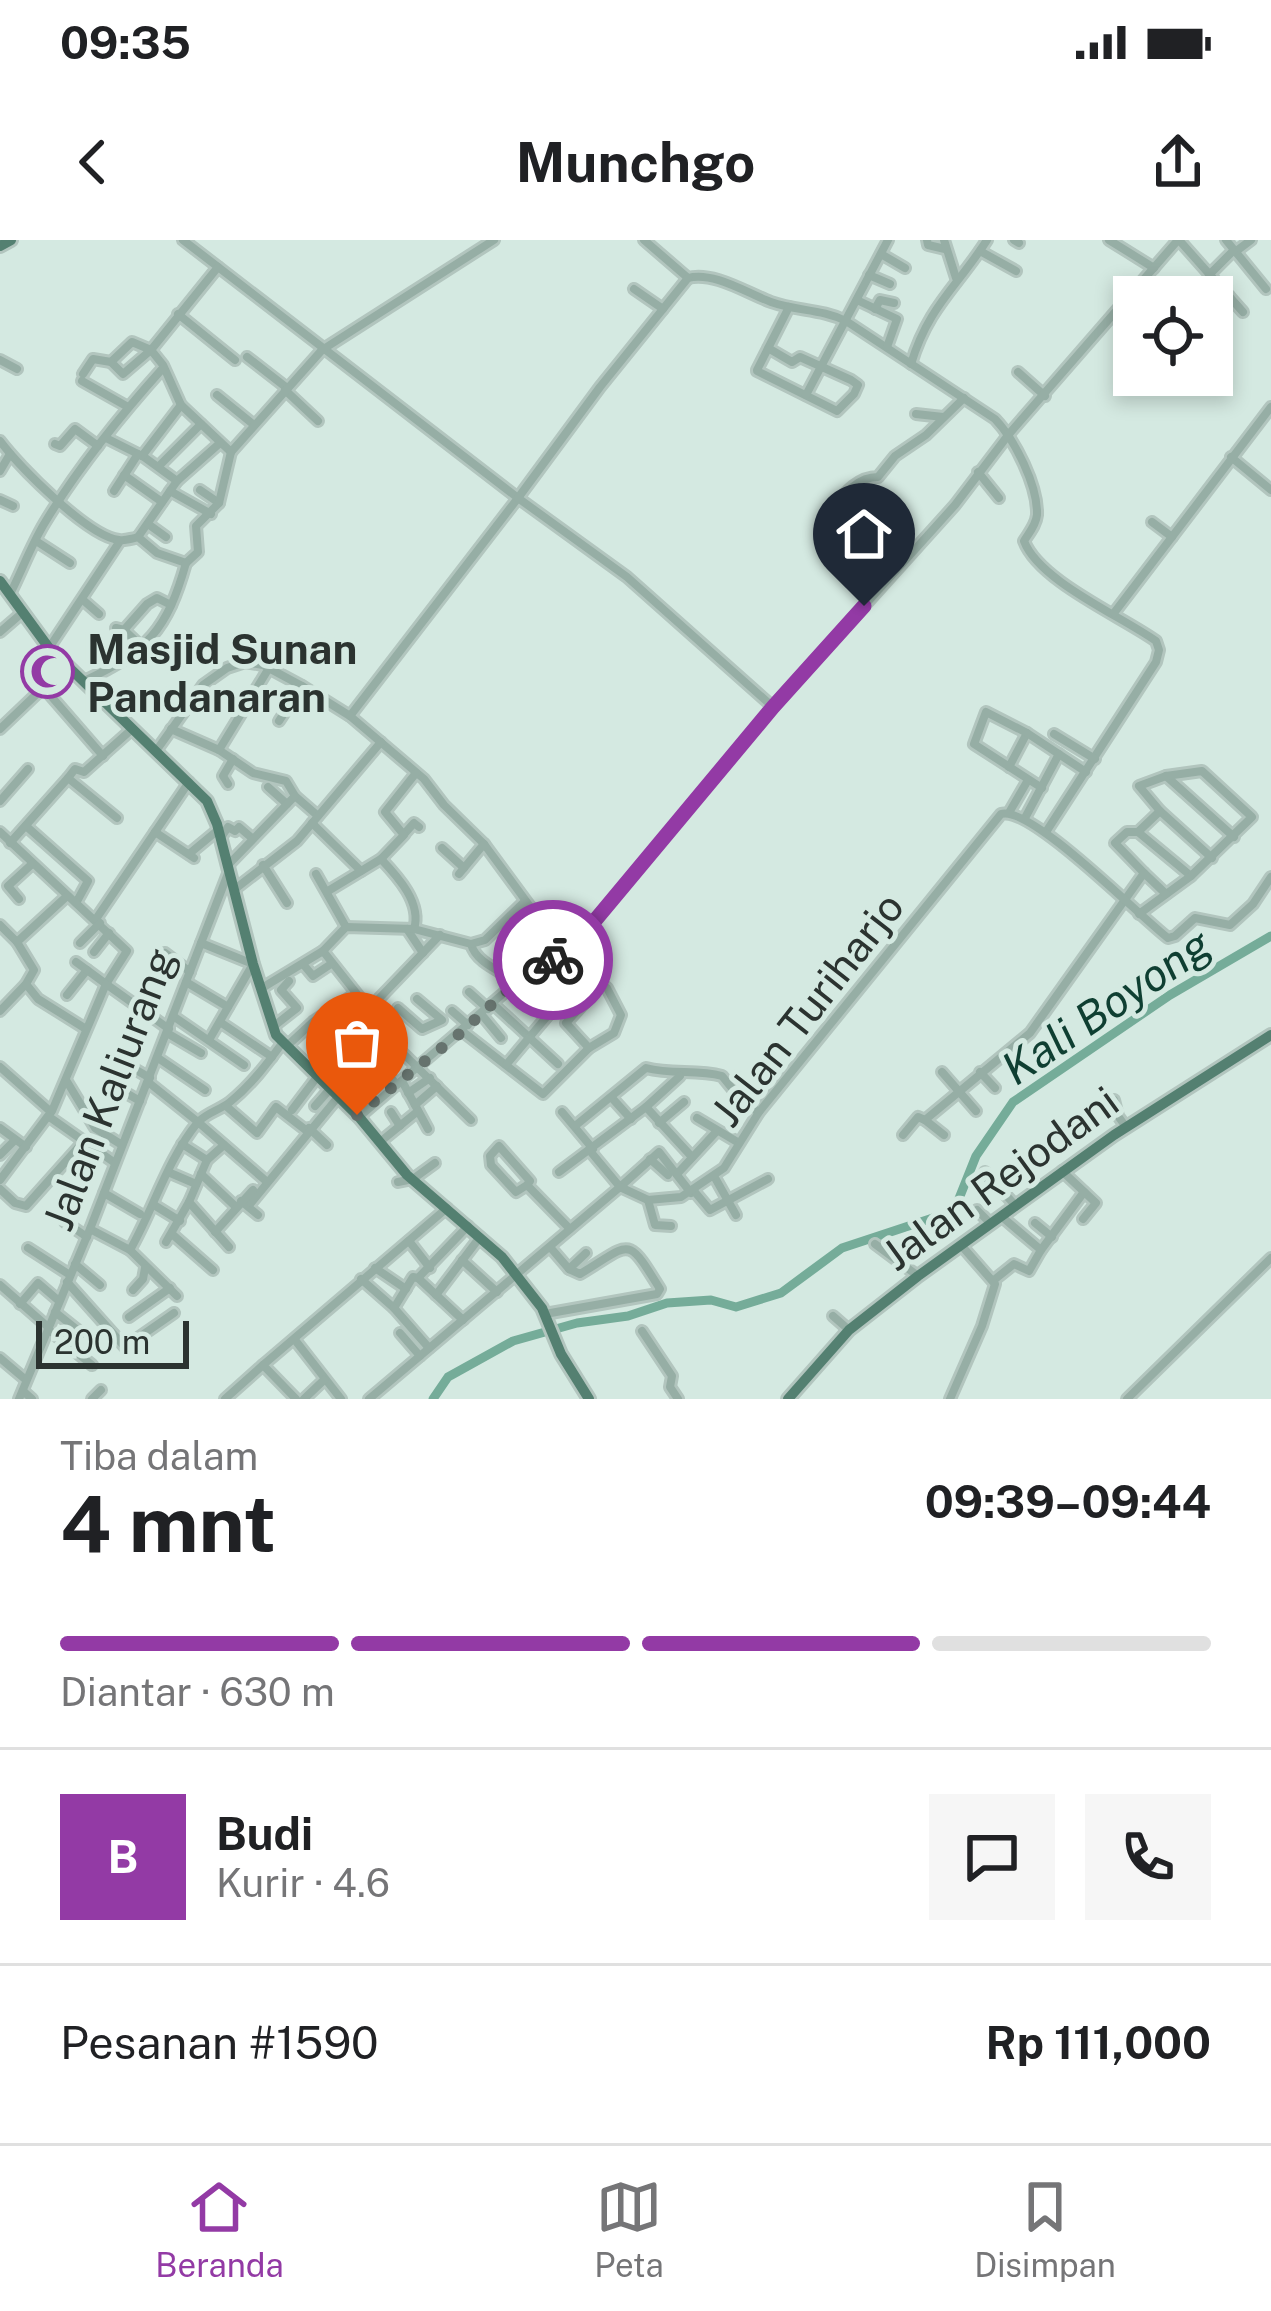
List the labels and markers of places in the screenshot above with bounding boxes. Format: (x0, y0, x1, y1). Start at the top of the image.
pin (813, 483, 915, 606)
place label: Masjid Sunan Pandanaran (87, 624, 357, 721)
mosque icon: Masjid Sunan Pandanaran (20, 644, 76, 700)
pin (306, 992, 408, 1115)

